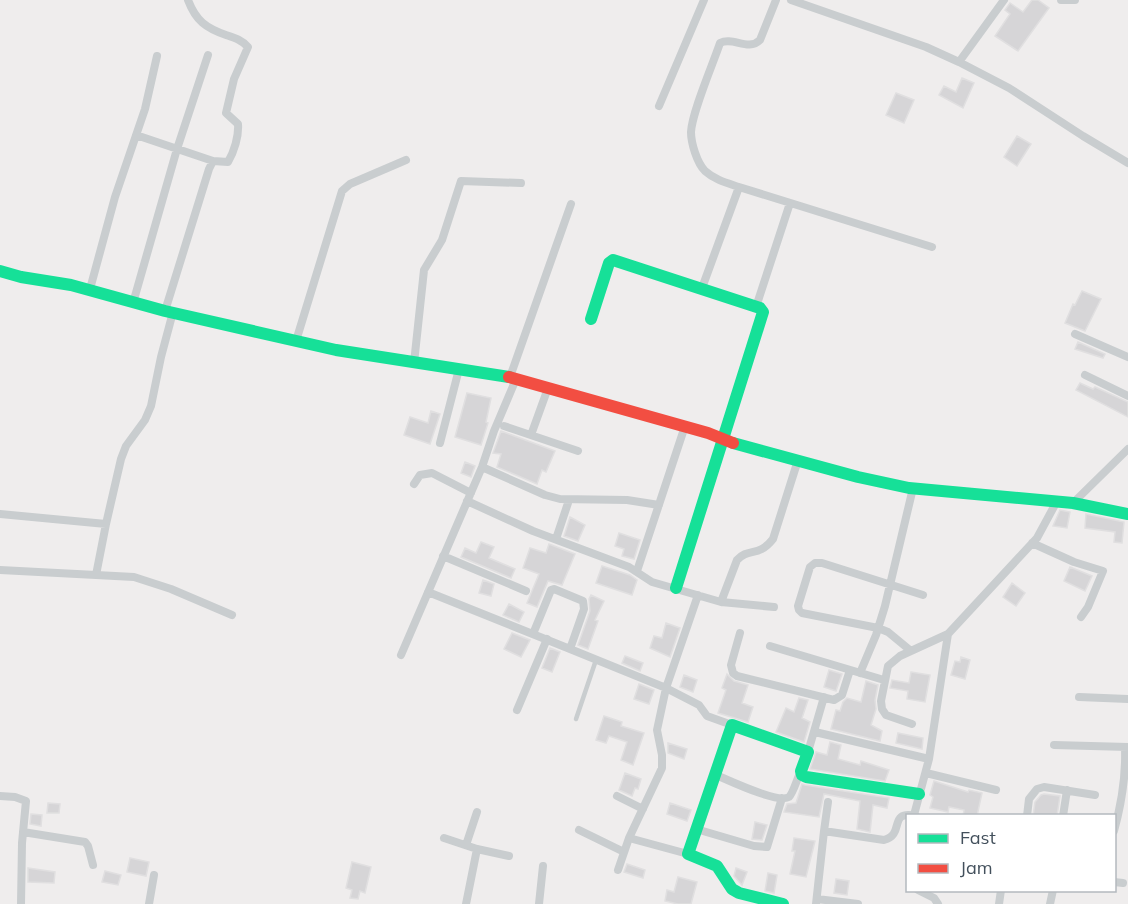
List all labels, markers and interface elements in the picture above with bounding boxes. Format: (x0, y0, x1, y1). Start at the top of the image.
legend (906, 814, 1116, 892)
text: Fast (960, 826, 996, 849)
text: Jam (960, 856, 993, 879)

